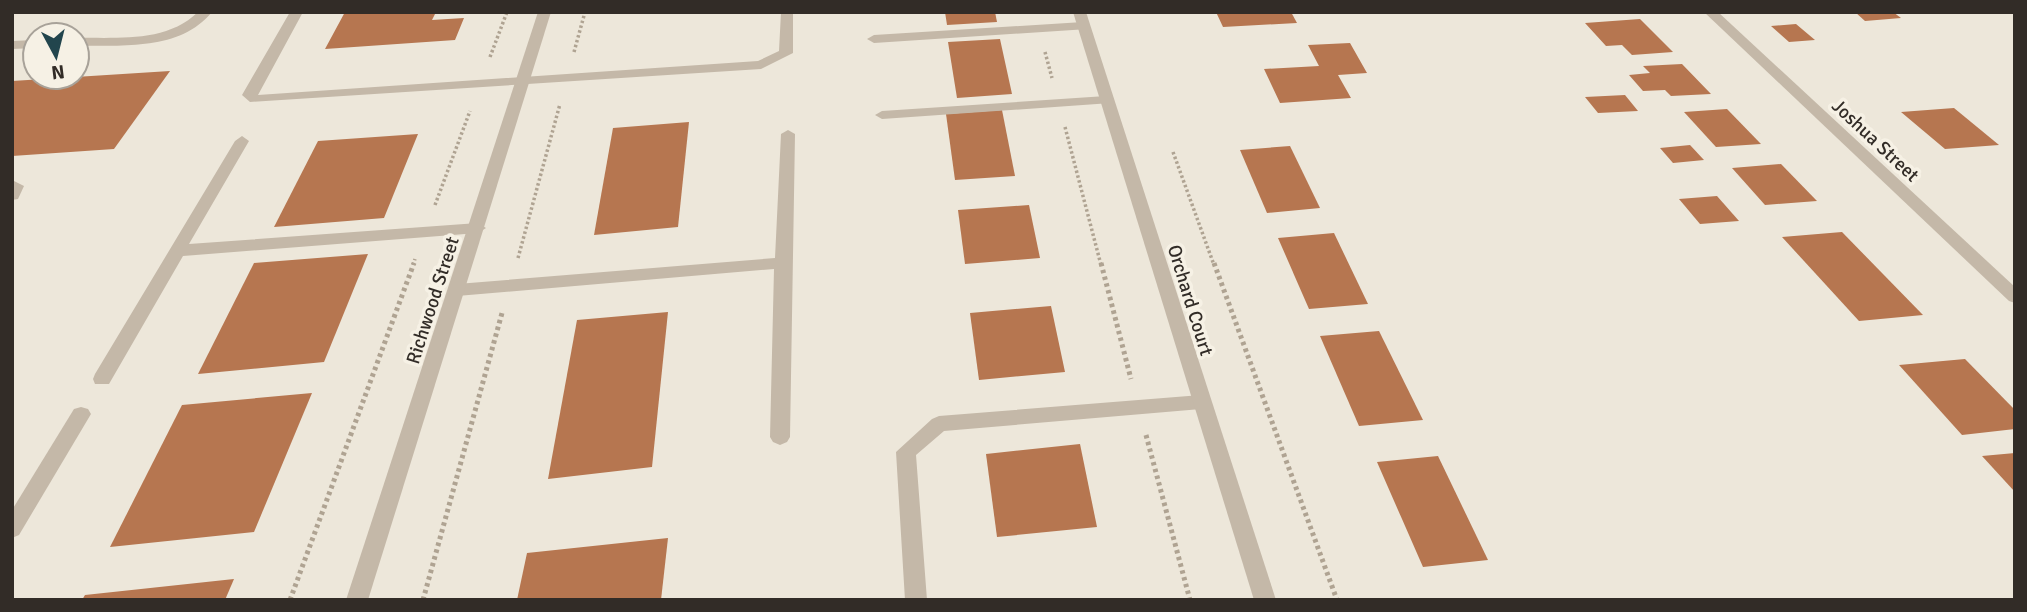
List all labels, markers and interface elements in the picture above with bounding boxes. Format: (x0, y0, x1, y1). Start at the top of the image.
north arrow (21, 21, 91, 91)
text: N (50, 59, 66, 85)
street label: Joshua Street (1827, 94, 1924, 188)
street label: Richwood Street (401, 233, 465, 367)
street label: Orchard Court (1162, 242, 1218, 359)

